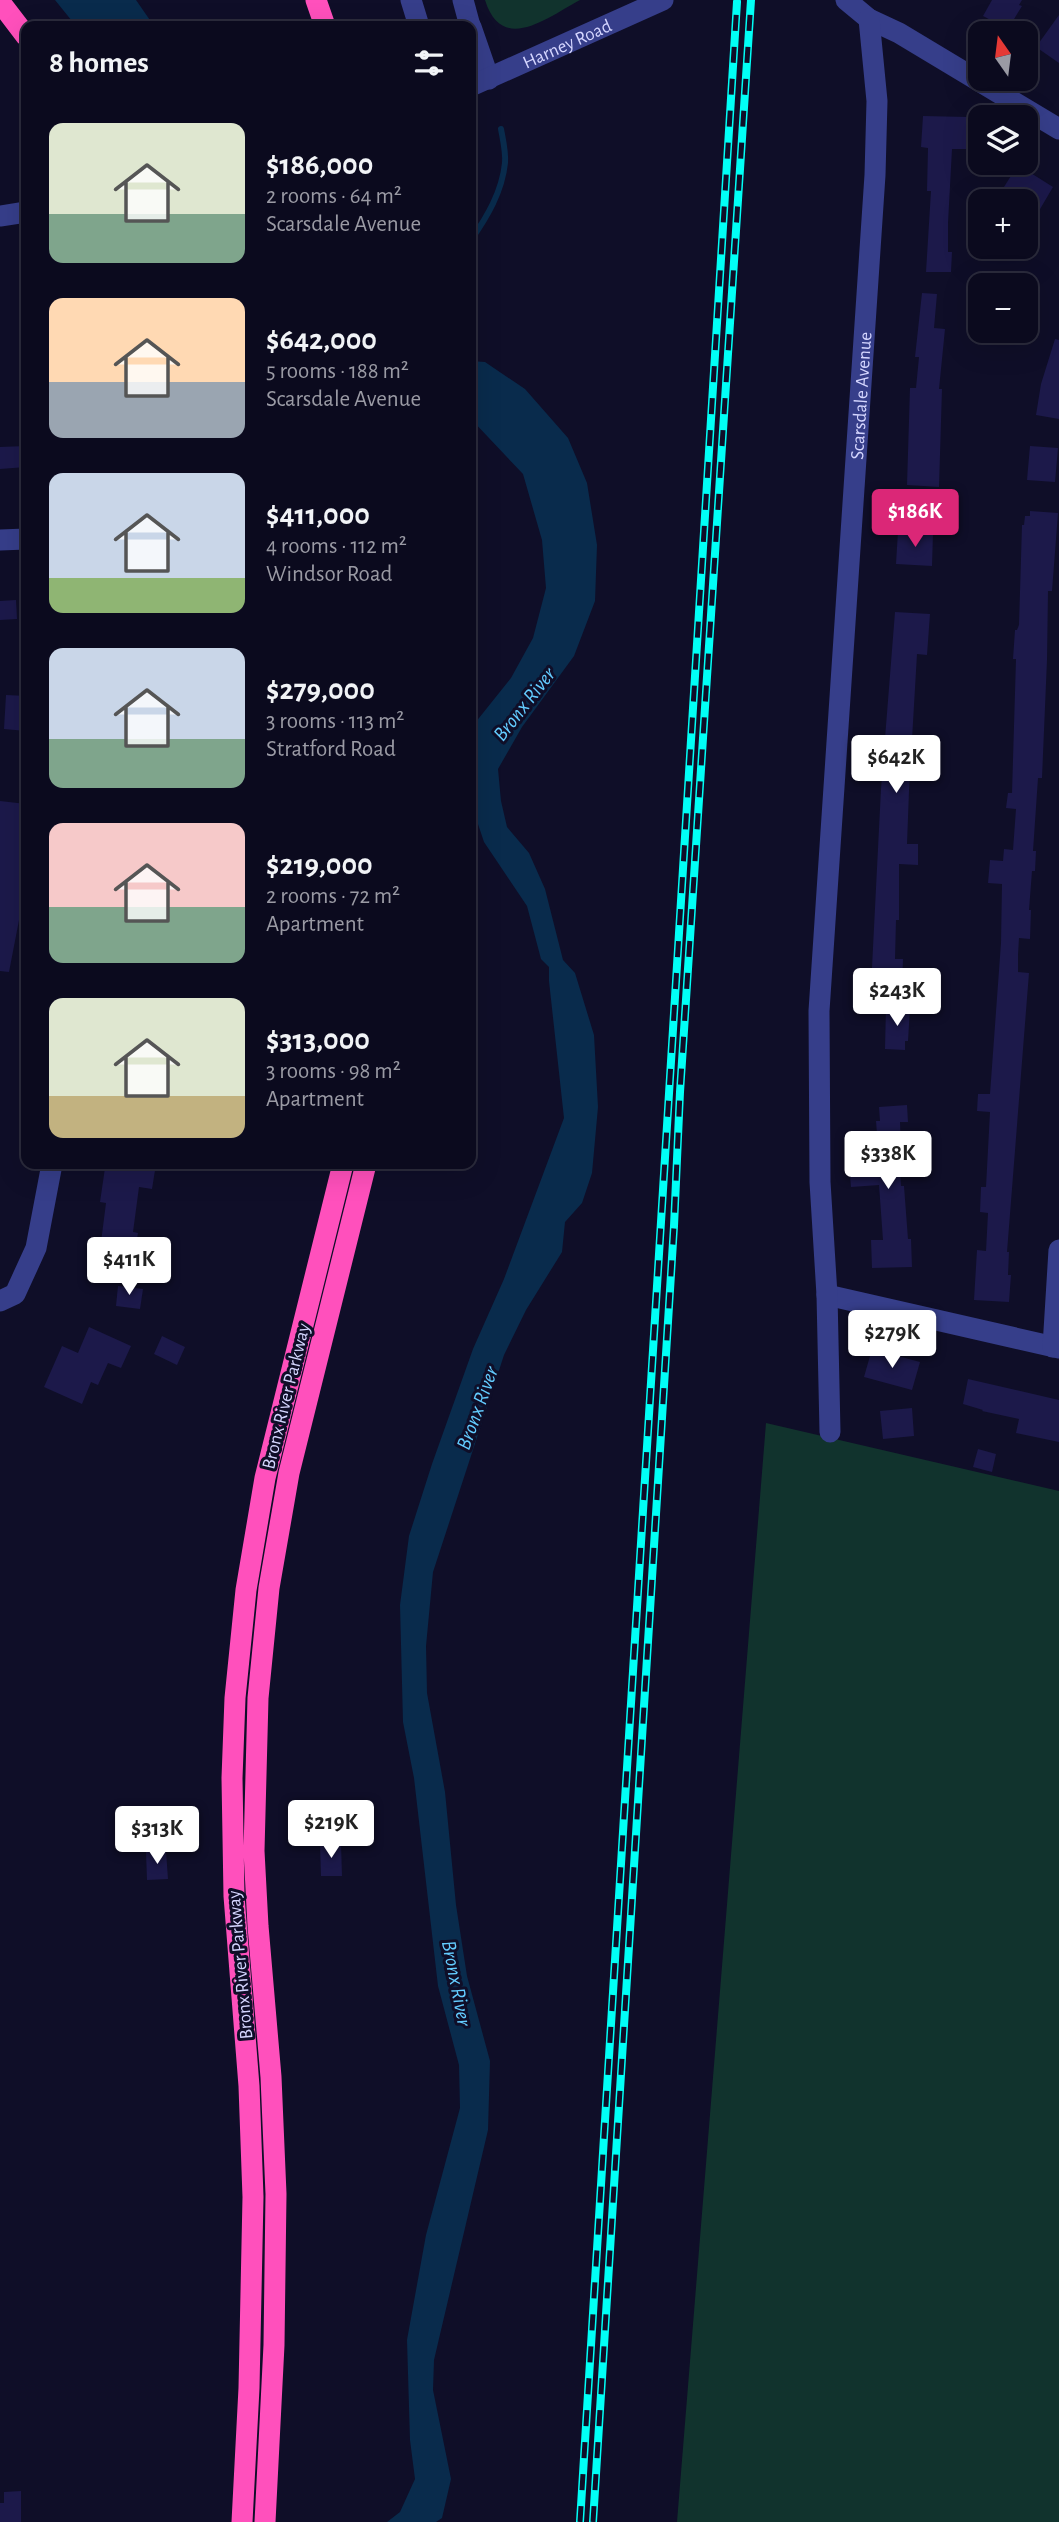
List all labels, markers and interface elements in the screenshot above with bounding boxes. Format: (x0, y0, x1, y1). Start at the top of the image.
street label: Harney Road (520, 16, 615, 73)
north arrow (968, 21, 1038, 91)
map controls (968, 21, 1038, 343)
icon: filters (410, 44, 448, 82)
text: 8 homes (49, 48, 149, 78)
button: layers (968, 105, 1038, 175)
text: $186,000 (266, 150, 373, 180)
icon: home (105, 151, 189, 235)
text: 2 rooms · 64 m² (266, 185, 402, 208)
button: + (968, 189, 1038, 259)
text: Scarsdale Avenue (266, 213, 421, 236)
button: − (968, 273, 1038, 343)
text: $642,000 (266, 325, 377, 355)
icon: home (105, 326, 189, 410)
street label: Scarsdale Avenue (848, 331, 875, 460)
text: 5 rooms · 188 m² (266, 360, 409, 383)
text: Scarsdale Avenue (266, 388, 421, 411)
pin: $186K (866, 490, 964, 549)
text: $411,000 (266, 500, 370, 530)
text: $186K (888, 500, 942, 523)
icon: home (105, 501, 189, 585)
text: 4 rooms · 112 m² (266, 535, 407, 558)
text: Windsor Road (266, 563, 392, 586)
water label: Bronx River (489, 663, 560, 745)
text: $279,000 (266, 675, 375, 705)
icon: home (105, 676, 189, 760)
text: 3 rooms · 113 m² (266, 710, 404, 733)
pin: $642K (847, 736, 945, 795)
text: Stratford Road (266, 738, 396, 761)
text: $642K (867, 746, 925, 769)
text: $219,000 (266, 850, 373, 880)
icon: home (105, 851, 189, 935)
text: 2 rooms · 72 m² (266, 885, 400, 908)
text: Apartment (266, 913, 364, 936)
pin: $243K (848, 968, 946, 1028)
text: $243K (869, 979, 925, 1002)
text: $313,000 (266, 1025, 370, 1055)
icon: home (105, 1026, 189, 1110)
text: 3 rooms · 98 m² (266, 1060, 401, 1083)
text: Apartment (266, 1088, 364, 1111)
pin: $338K (839, 1132, 937, 1191)
text: $338K (861, 1142, 915, 1165)
pin: $411K (80, 1238, 178, 1297)
text: $411K (103, 1248, 155, 1271)
pin: $279K (843, 1310, 941, 1370)
text: $279K (864, 1321, 920, 1344)
street label: Bronx River Parkway (259, 1322, 314, 1471)
water label: Bronx River (453, 1363, 503, 1453)
pin: $219K (282, 1800, 380, 1860)
pin: $313K (108, 1806, 206, 1866)
text: $219K (304, 1811, 358, 1834)
text: $313K (131, 1817, 183, 1840)
street label: Bronx River Parkway (225, 1890, 256, 2040)
water label: Bronx River (438, 1939, 475, 2029)

